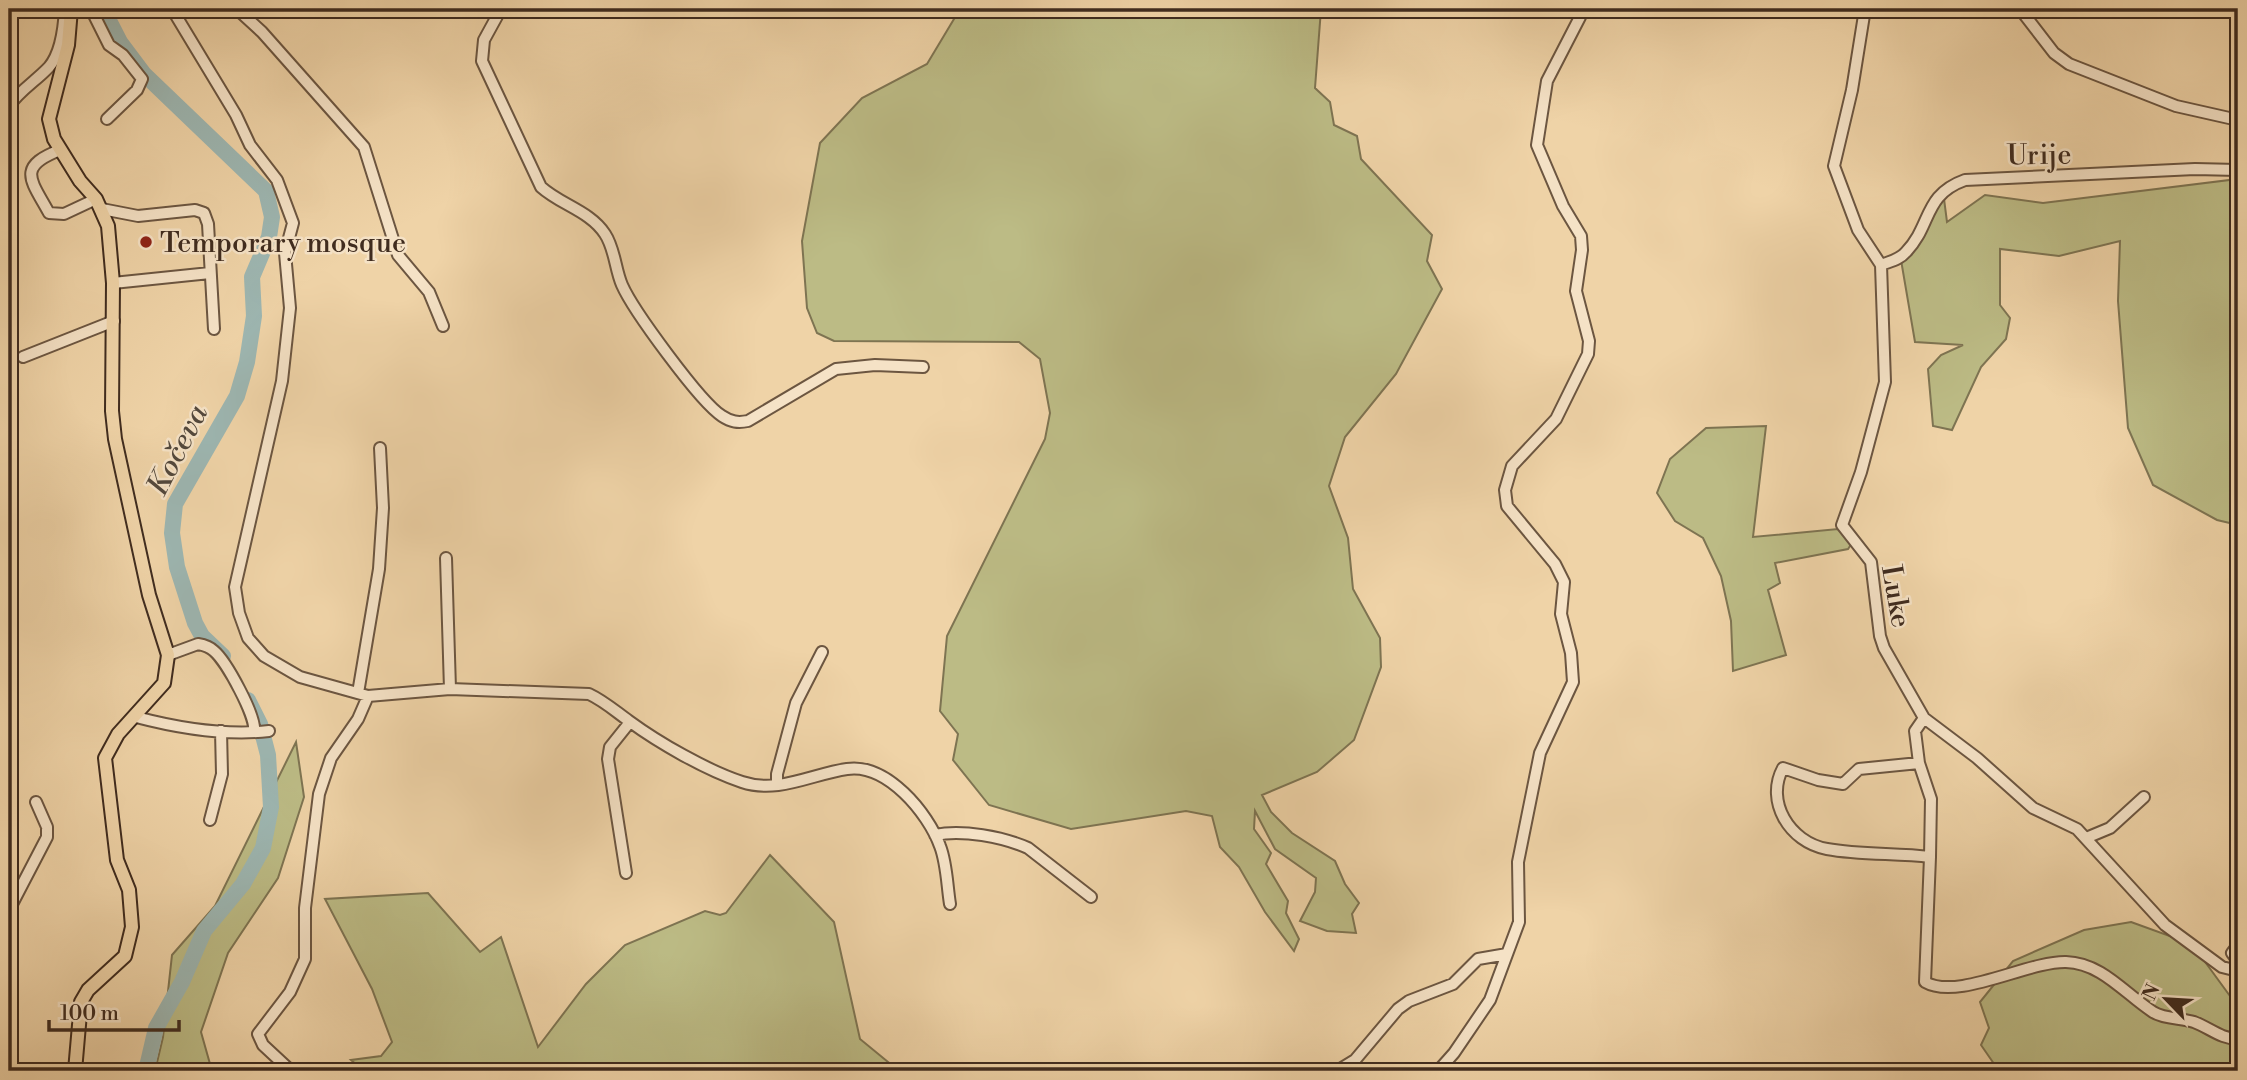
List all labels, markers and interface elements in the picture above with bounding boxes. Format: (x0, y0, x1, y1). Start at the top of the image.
street label: Urije (2006, 137, 2072, 174)
place label: Temporary mosque (160, 226, 406, 261)
marker: Temporary mosque (138, 234, 154, 250)
water label: Kočeva (139, 398, 217, 503)
street label: Luke (1873, 562, 1918, 630)
north arrow (2132, 964, 2202, 1034)
text: N (2137, 980, 2166, 1004)
scale bar (49, 989, 178, 1033)
text: 100 m (60, 1001, 119, 1027)

